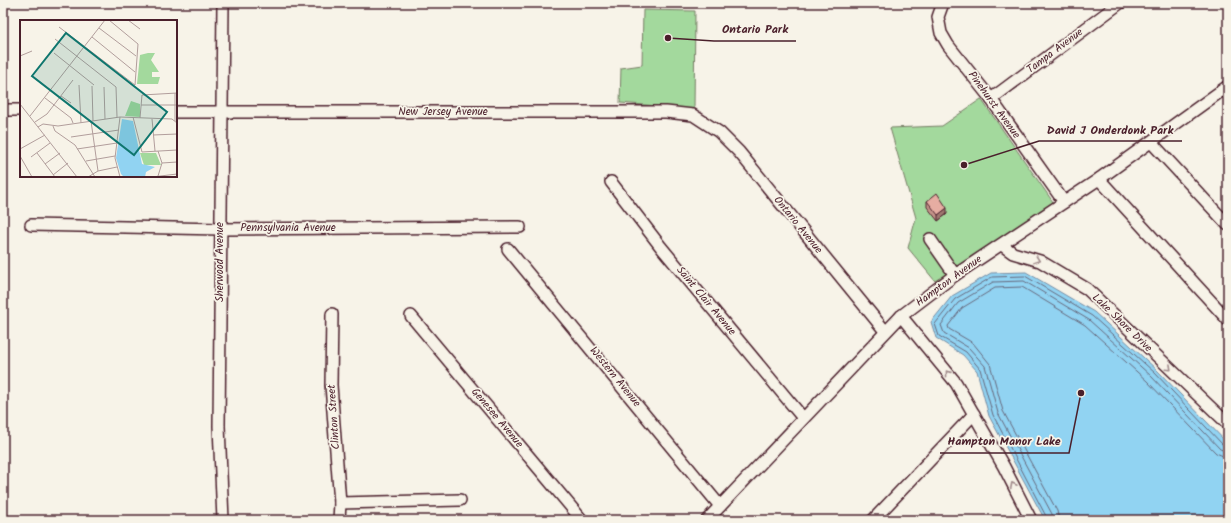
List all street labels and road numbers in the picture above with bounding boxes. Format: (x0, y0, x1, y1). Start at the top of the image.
street label: Tampa Avenue (1023, 24, 1087, 78)
street label: Pinehurst Avenue (963, 67, 1025, 143)
street label: New Jersey Avenue (398, 103, 488, 121)
street label: Ontario Avenue (769, 192, 827, 258)
street label: Pennsylvania Avenue (240, 219, 336, 237)
street label: Sherwood Avenue (211, 222, 229, 302)
street label: Hampton Avenue (912, 251, 986, 311)
street label: Saint Clair Avenue (672, 262, 740, 340)
street label: Lake Shore Drive (1088, 289, 1156, 357)
street label: Western Avenue (585, 343, 645, 411)
street label: Clinton Street (323, 383, 345, 450)
street label: Genesee Avenue (466, 384, 528, 452)

